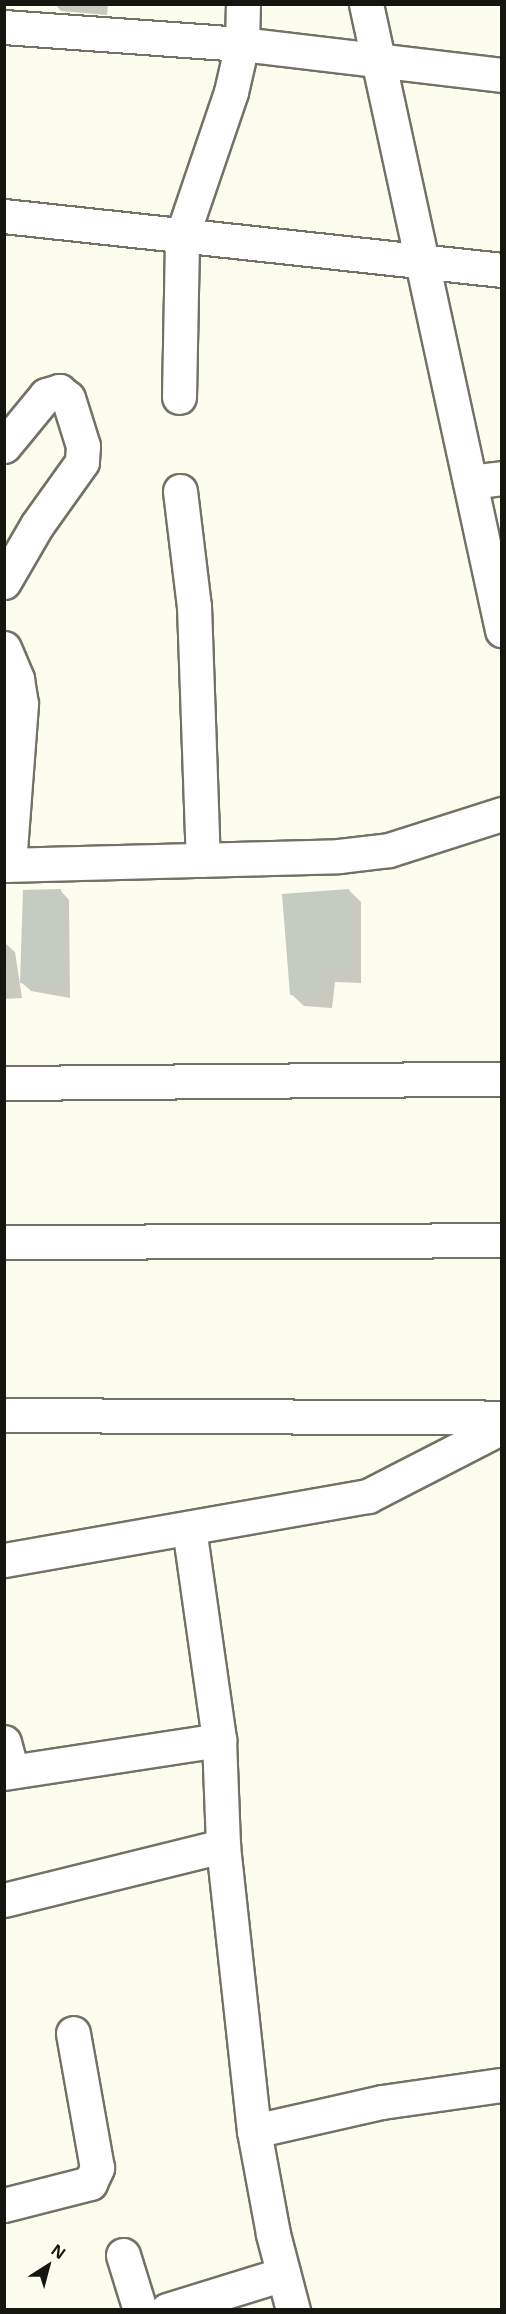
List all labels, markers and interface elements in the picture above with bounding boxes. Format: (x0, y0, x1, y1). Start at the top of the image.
north arrow (18, 2236, 78, 2296)
text: N (47, 2239, 70, 2264)

